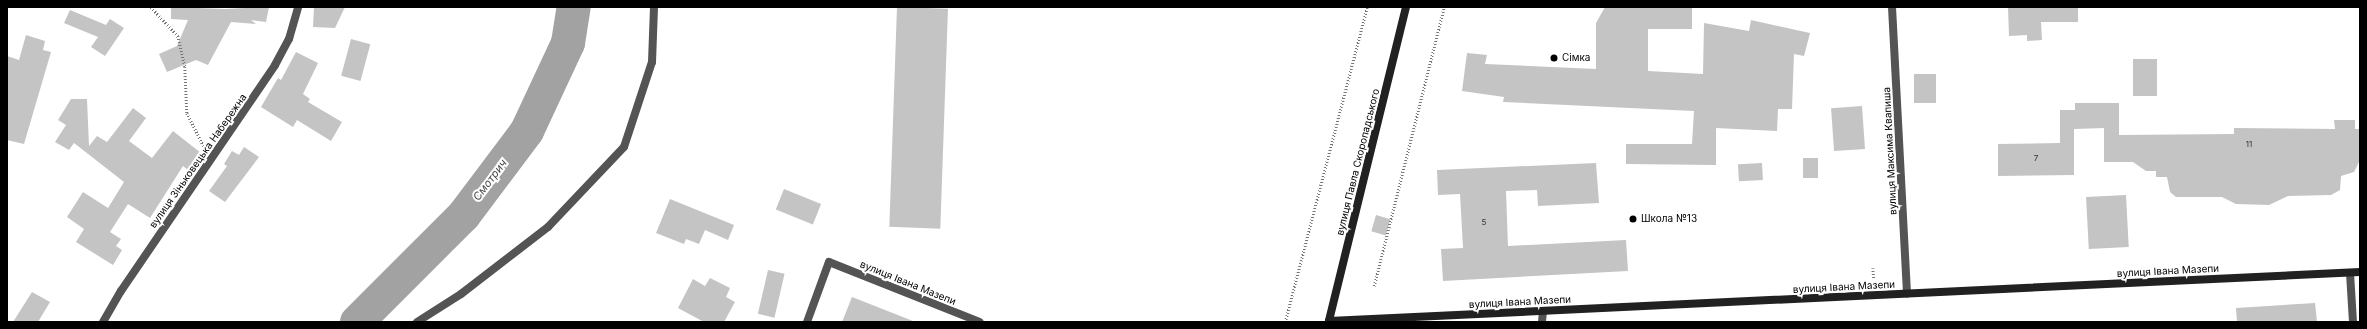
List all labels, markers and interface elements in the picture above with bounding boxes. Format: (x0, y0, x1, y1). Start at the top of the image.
place label: Сімка (1562, 52, 1590, 64)
marker: Сімка (1549, 53, 1559, 63)
street label: вулиця Павла Скоропадського (1334, 87, 1382, 237)
street label: вулиця Максима Квапиша (1881, 87, 1899, 215)
street label: вулиця Зіньковецька Набережна (147, 92, 249, 230)
house number: 11 (2246, 140, 2252, 150)
house number: 7 (2034, 154, 2038, 164)
water label: Смотрич (470, 157, 510, 203)
place label: Школа №13 (1641, 213, 1697, 225)
marker: Школа №13 (1628, 214, 1638, 224)
house number: 5 (1482, 218, 1486, 228)
street label: вулиця Івана Мазепи (858, 258, 958, 308)
street label: вулиця Івана Мазепи (2117, 262, 2219, 280)
street label: вулиця Івана Мазепи (1793, 278, 1895, 296)
street label: вулиця Івана Мазепи (1469, 293, 1571, 311)

